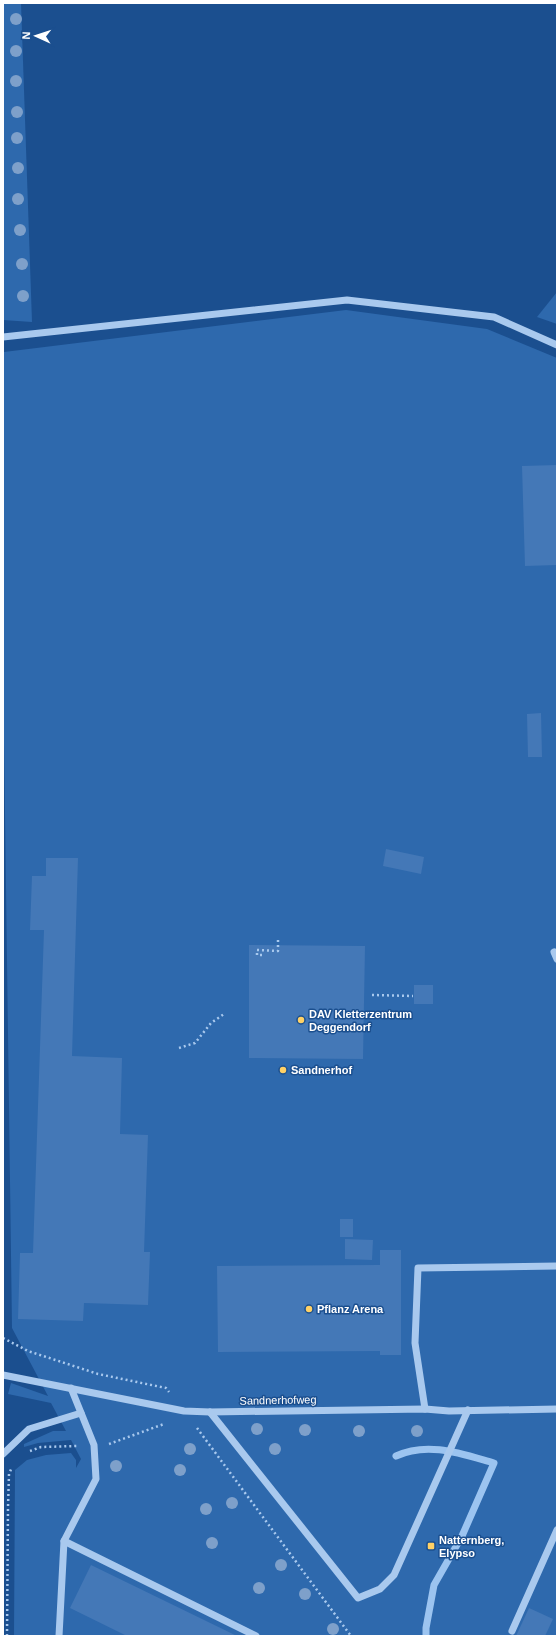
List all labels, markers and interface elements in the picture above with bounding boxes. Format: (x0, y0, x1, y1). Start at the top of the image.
north arrow (16, 16, 56, 56)
text: N (20, 31, 32, 40)
place label: DAV Kletterzentrum Deggendorf (309, 1008, 412, 1033)
marker: DAV Kletterzentrum Deggendorf (296, 1015, 306, 1025)
place label: Sandnerhof (291, 1064, 352, 1076)
marker: Sandnerhof (278, 1065, 288, 1075)
place label: Pflanz Arena (317, 1303, 384, 1315)
marker: Pflanz Arena (304, 1304, 314, 1314)
street label: Sandnerhofweg (239, 1393, 317, 1407)
place label: Natternberg, Elypso (439, 1534, 504, 1559)
marker: Natternberg, Elypso (426, 1541, 436, 1551)

